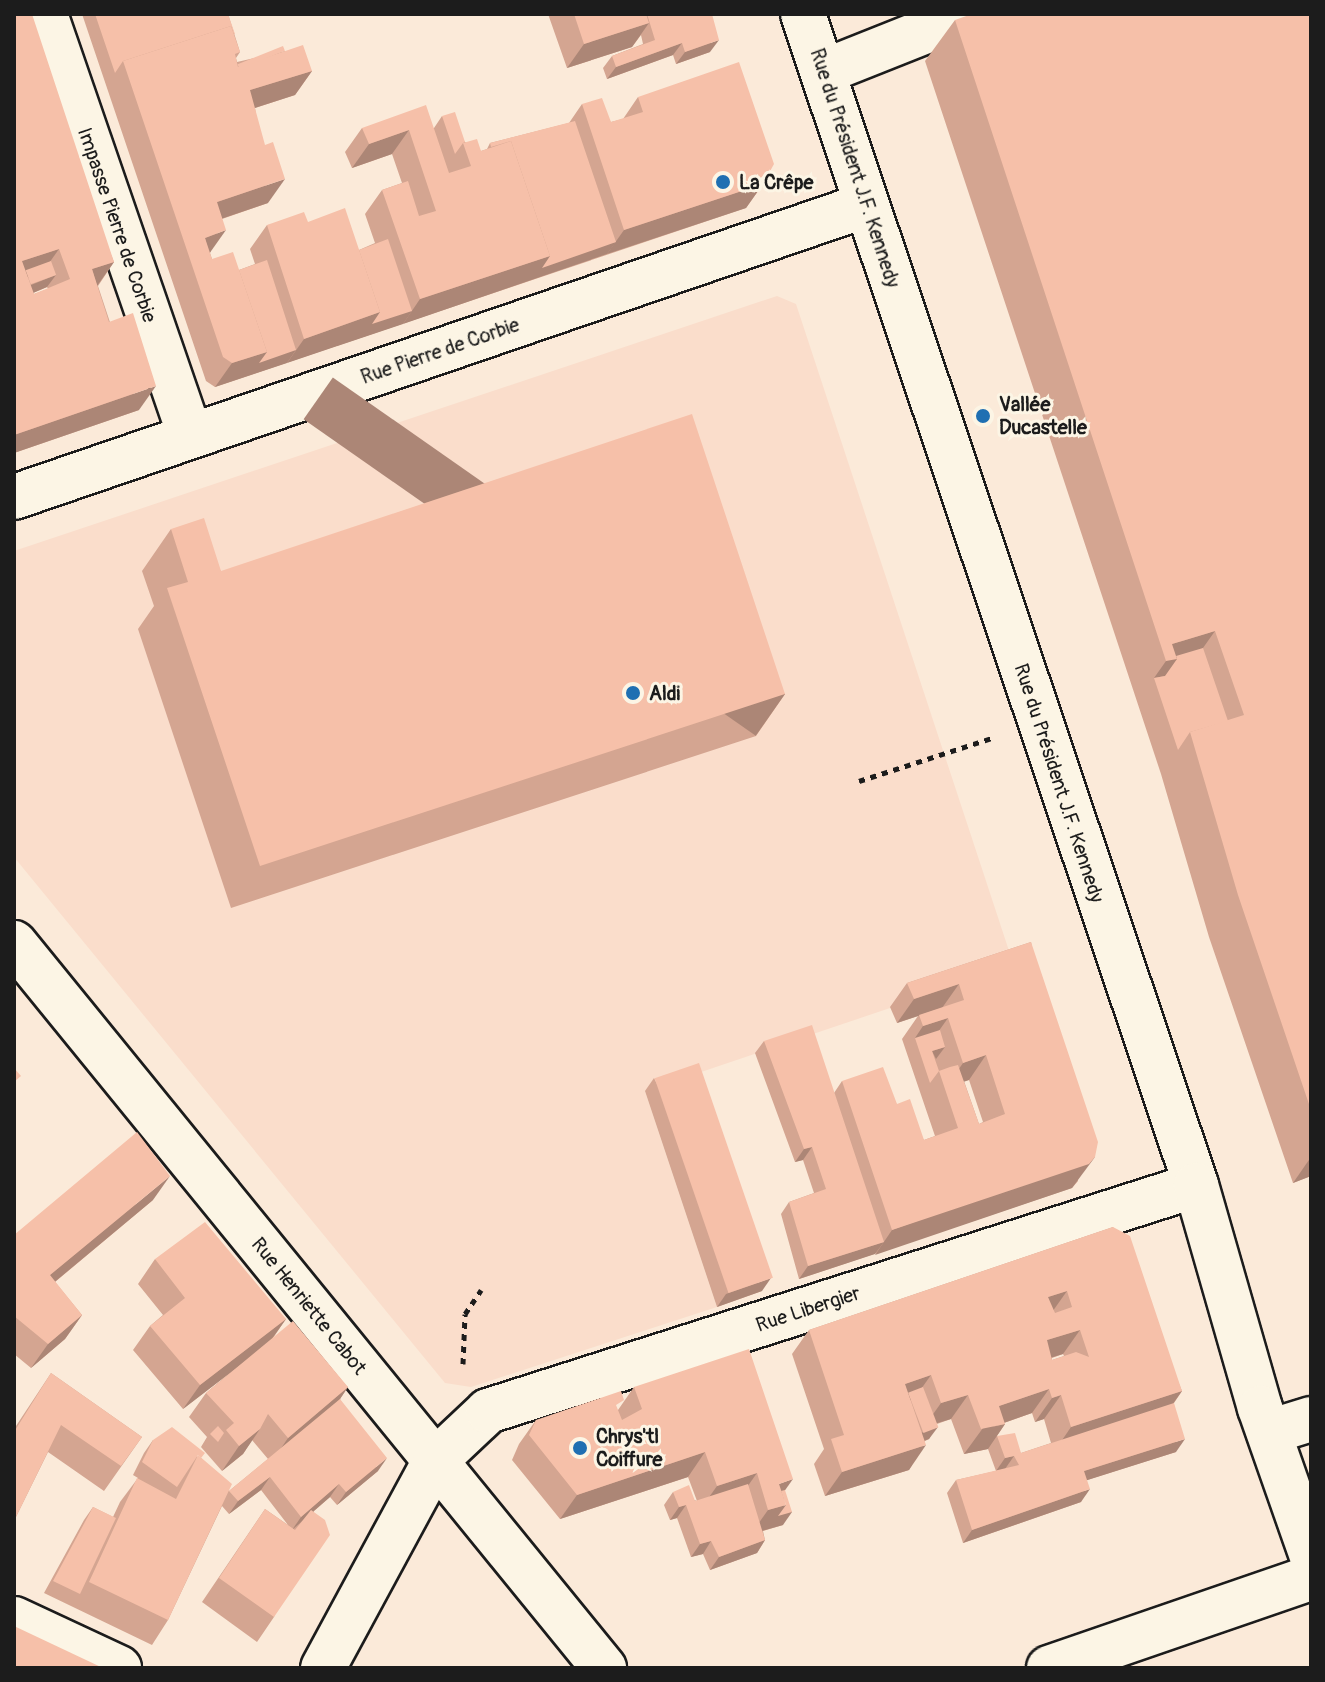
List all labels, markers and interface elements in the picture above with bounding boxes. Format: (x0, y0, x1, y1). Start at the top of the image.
street label: Rue du Président J.F. Kennedy (805, 45, 905, 291)
street label: Impasse Pierre de Corbie (72, 124, 162, 326)
place label: La Crêpe (739, 170, 813, 194)
marker: La Crêpe (714, 173, 732, 191)
street label: Rue Pierre de Corbie (358, 313, 522, 389)
place label: Vallée Ducastelle (999, 392, 1087, 439)
marker: Vallée Ducastelle (974, 407, 992, 425)
street label: Rue du Président J.F. Kennedy (1009, 660, 1109, 906)
place label: Aldi (649, 681, 680, 705)
marker: Aldi (624, 684, 642, 702)
street label: Rue Henriette Cabot (246, 1233, 372, 1379)
street label: Rue Libergier (753, 1281, 863, 1337)
place label: Chrys'tl Coiffure (596, 1424, 662, 1471)
marker: Chrys'tl Coiffure (571, 1439, 589, 1457)

